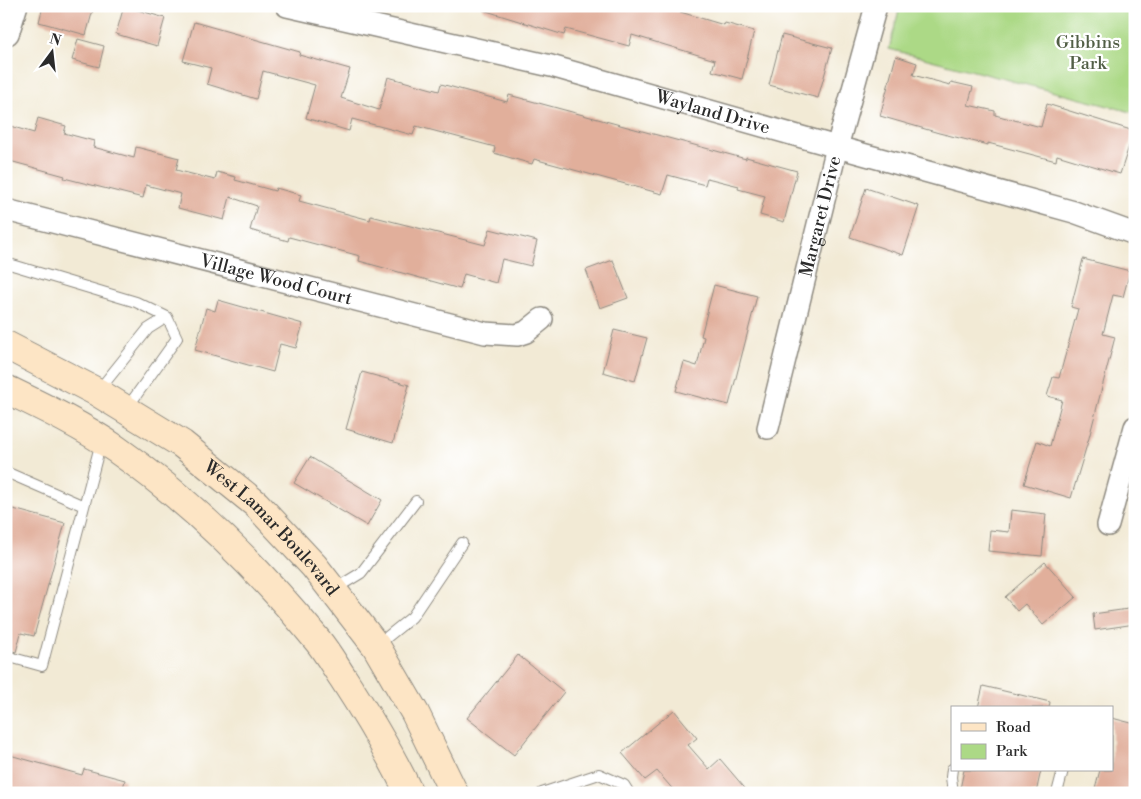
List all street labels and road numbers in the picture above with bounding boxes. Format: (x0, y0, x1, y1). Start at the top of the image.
street label: Wayland Drive (652, 85, 773, 139)
street label: Margaret Drive (795, 154, 846, 279)
street label: Village Wood Court (197, 249, 355, 311)
street label: West Lamar Boulevard (198, 455, 344, 601)

